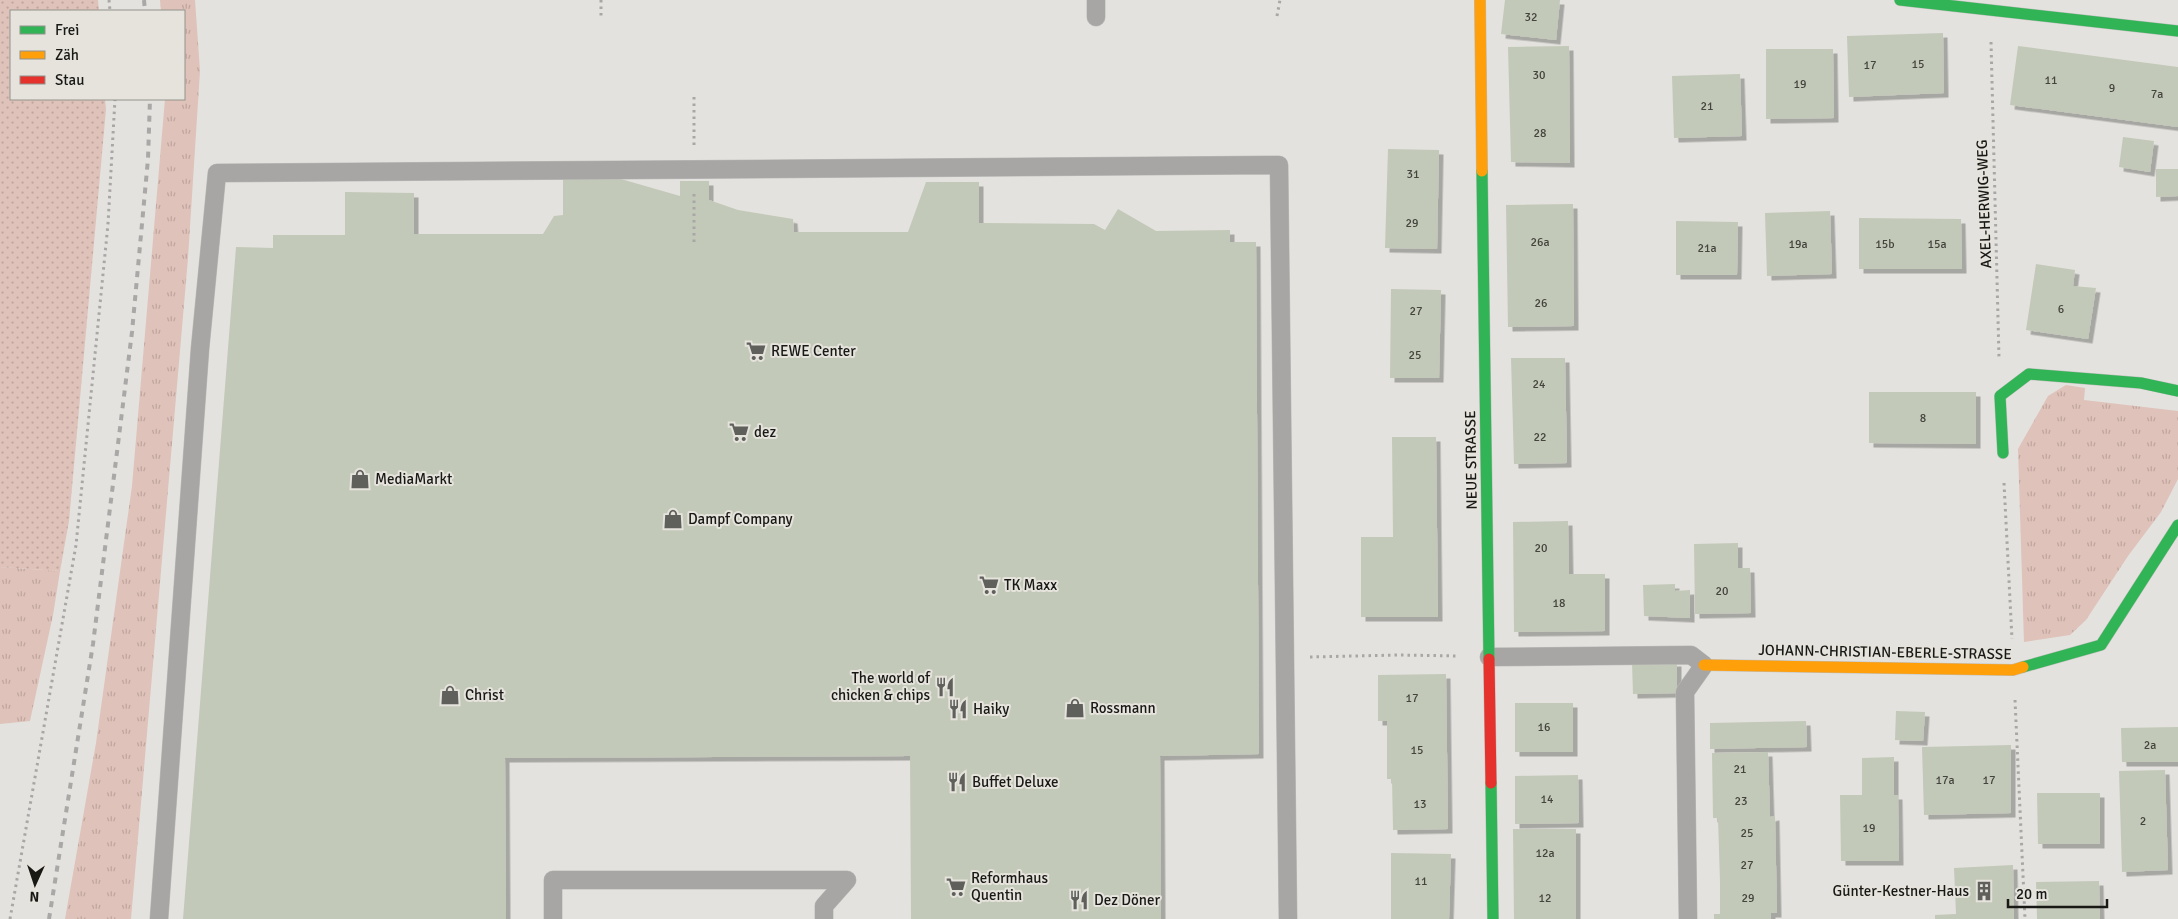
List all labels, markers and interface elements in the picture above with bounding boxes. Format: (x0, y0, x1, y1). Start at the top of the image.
legend (10, 10, 185, 100)
house number: 32 (1525, 10, 1537, 25)
text: Frei (55, 21, 79, 39)
text: Zäh (55, 46, 79, 64)
house number: 15 (1912, 57, 1924, 72)
house number: 17 (1864, 58, 1876, 73)
house number: 30 (1533, 68, 1545, 83)
text: Stau (55, 71, 84, 89)
house number: 11 (2045, 73, 2057, 88)
house number: 19 (1794, 77, 1806, 92)
house number: 9 (2109, 81, 2115, 96)
house number: 7a (2151, 87, 2163, 102)
house number: 21 (1701, 99, 1713, 114)
house number: 28 (1534, 126, 1546, 141)
street label: AXEL-HERWIG-WEG (1973, 139, 1995, 269)
house number: 31 (1407, 167, 1419, 182)
house number: 29 (1406, 216, 1418, 231)
house number: 26a (1530, 235, 1550, 250)
house number: 19a (1788, 237, 1808, 252)
house number: 15b (1875, 237, 1895, 252)
house number: 15a (1927, 237, 1947, 252)
house number: 21a (1697, 241, 1717, 256)
house number: 26 (1535, 296, 1547, 311)
house number: 6 (2058, 302, 2064, 317)
house number: 27 (1410, 304, 1422, 319)
supermarket icon: REWE Center (745, 340, 767, 362)
place label: REWE Center (771, 342, 856, 360)
house number: 25 (1409, 348, 1421, 363)
house number: 24 (1533, 377, 1546, 392)
street label: NEUE STRASSE (1461, 410, 1481, 510)
house number: 8 (1920, 411, 1926, 426)
supermarket icon: dez (728, 421, 750, 443)
place label: dez (754, 423, 776, 441)
house number: 22 (1534, 430, 1546, 445)
shop icon: MediaMarkt (349, 468, 371, 490)
place label: MediaMarkt (375, 470, 452, 488)
shop icon: Dampf Company (662, 508, 684, 530)
place label: Dampf Company (688, 510, 793, 528)
house number: 20 (1535, 541, 1547, 556)
supermarket icon: TK Maxx (978, 574, 1000, 596)
place label: TK Maxx (1004, 576, 1057, 594)
house number: 20 (1716, 584, 1728, 599)
house number: 18 (1553, 596, 1565, 611)
street label: JOHANN-CHRISTIAN-EBERLE-STRASSE (1758, 641, 2012, 663)
place label: The world of chicken & chips (831, 669, 931, 704)
restaurant icon: The world of chicken & chips (934, 676, 956, 698)
shop icon: Christ (439, 684, 461, 706)
place label: Christ (465, 686, 504, 704)
house number: 17 (1406, 691, 1418, 706)
shop icon: Rossmann (1064, 697, 1086, 719)
restaurant icon: Haiky (947, 698, 969, 720)
place label: Rossmann (1090, 699, 1156, 717)
place label: Haiky (973, 700, 1009, 718)
house number: 16 (1538, 720, 1550, 735)
house number: 2a (2144, 738, 2156, 753)
house number: 15 (1411, 743, 1423, 758)
house number: 21 (1734, 762, 1746, 777)
restaurant icon: Buffet Deluxe (946, 771, 968, 793)
place label: Buffet Deluxe (972, 773, 1059, 791)
house number: 17a (1935, 773, 1955, 788)
house number: 17 (1983, 773, 1995, 788)
house number: 14 (1541, 792, 1554, 807)
house number: 23 (1735, 794, 1747, 809)
house number: 13 (1414, 797, 1426, 812)
house number: 2 (2140, 814, 2146, 829)
house number: 19 (1863, 821, 1875, 836)
house number: 25 (1741, 826, 1753, 841)
house number: 12a (1535, 846, 1555, 861)
house number: 27 (1741, 858, 1753, 873)
north arrow (10, 859, 60, 909)
place label: Reformhaus Quentin (971, 869, 1048, 904)
house number: 11 (1415, 874, 1427, 889)
supermarket icon: Reformhaus Quentin (945, 876, 967, 898)
scale bar (2008, 876, 2107, 908)
building icon: Günter-Kestner-Haus (1973, 880, 1995, 902)
place label: Günter-Kestner-Haus (1833, 882, 1969, 900)
text: 20 m (2016, 885, 2047, 903)
text: N (29, 888, 40, 905)
restaurant icon: Dez Döner (1068, 889, 1090, 911)
place label: Dez Döner (1094, 891, 1160, 909)
house number: 12 (1539, 891, 1551, 906)
house number: 29 (1742, 891, 1754, 906)

